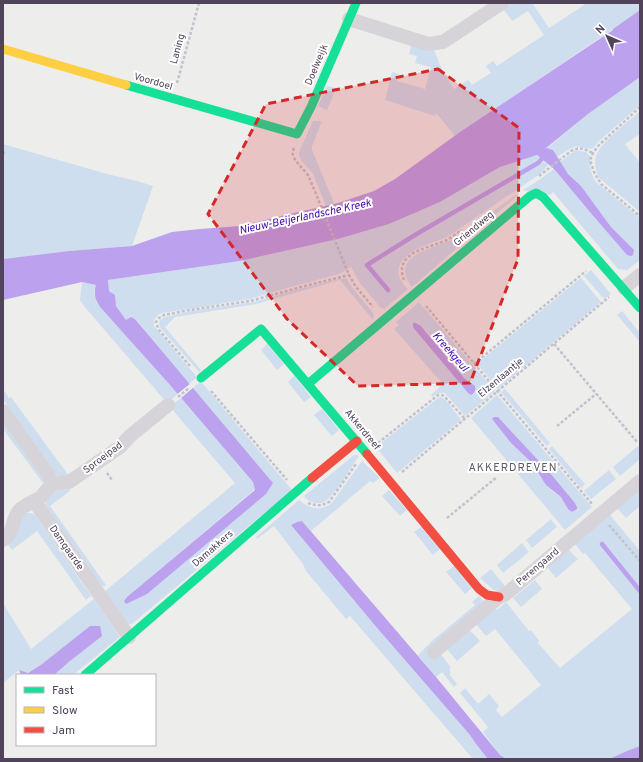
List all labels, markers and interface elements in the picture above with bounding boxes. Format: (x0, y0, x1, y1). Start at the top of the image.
north arrow (587, 16, 627, 56)
text: N (593, 22, 608, 37)
street label: Laning (168, 33, 188, 65)
street label: Doelweijk (303, 42, 331, 88)
street label: Voordoel (132, 70, 174, 94)
water label: Nieuw-Beijerlandsche Kreek (238, 196, 373, 238)
street label: Griendweg (451, 208, 497, 250)
water label: Kreekgeul (429, 329, 472, 376)
street label: Elzenlaantje (476, 355, 526, 401)
street label: Akkerdreef (341, 407, 383, 454)
street label: Sproeipad (81, 439, 125, 477)
district label: AKKERDREVEN (468, 461, 558, 475)
street label: Damgaarde (46, 523, 86, 573)
street label: Damakkers (190, 527, 236, 570)
street label: Perengaard (514, 545, 562, 589)
legend (16, 674, 156, 746)
text: Fast (52, 683, 74, 699)
text: Slow (52, 703, 78, 719)
text: Jam (52, 723, 75, 739)

